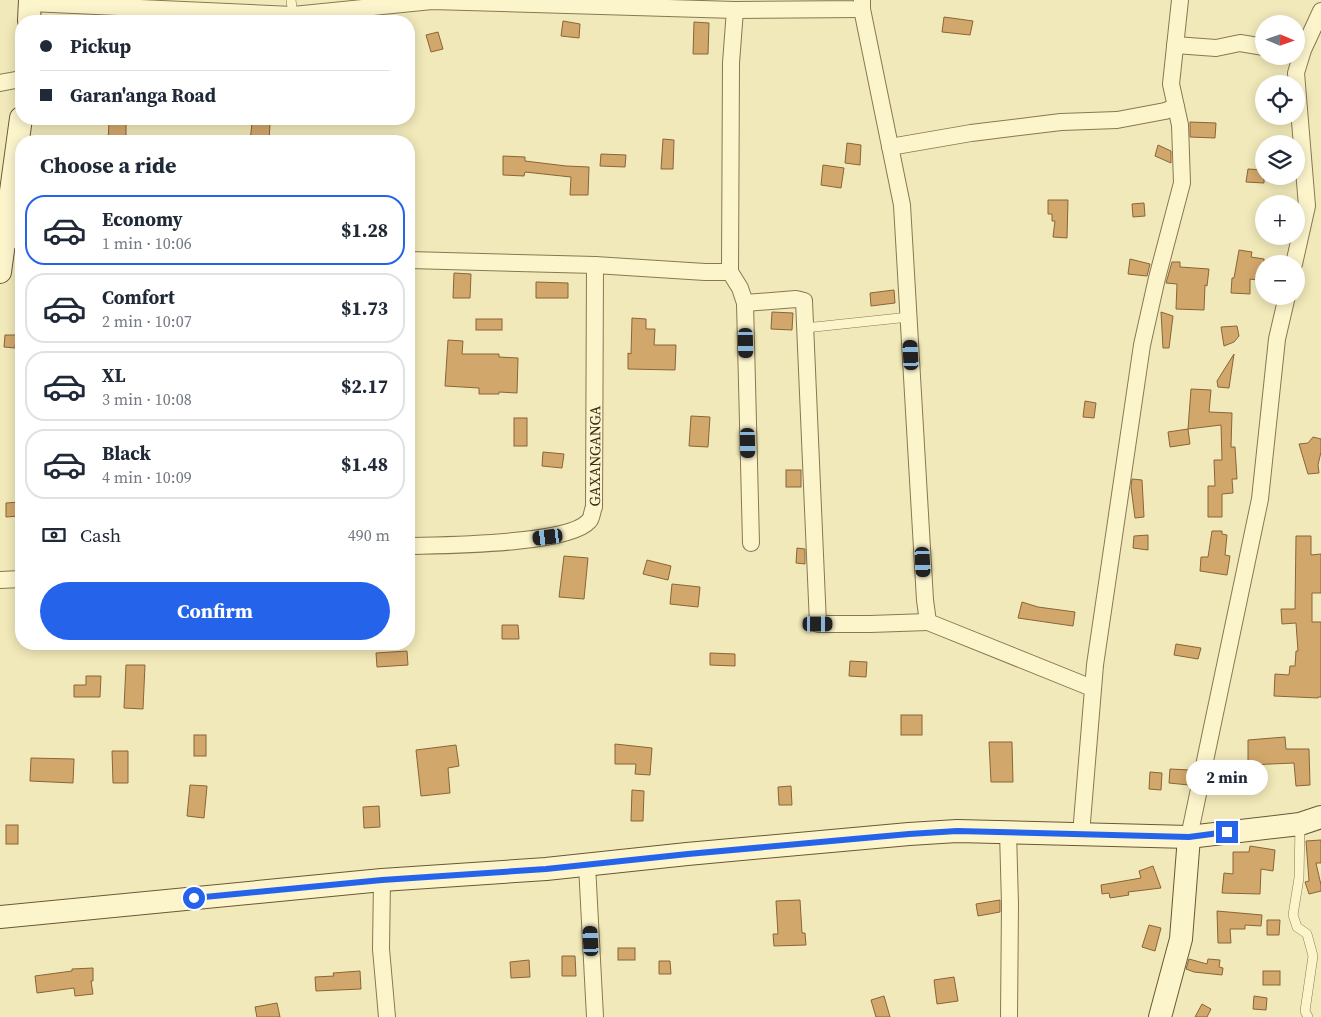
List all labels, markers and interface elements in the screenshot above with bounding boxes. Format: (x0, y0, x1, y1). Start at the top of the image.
north arrow (1255, 15, 1305, 65)
map controls (1255, 15, 1305, 305)
text: Pickup (70, 33, 131, 59)
button: locate (1255, 75, 1305, 125)
text: Garan'anga Road (70, 82, 216, 108)
button: layers (1255, 135, 1305, 185)
text: Choose a ride (40, 150, 177, 180)
button: + (1255, 195, 1305, 245)
text: Economy (102, 206, 183, 232)
icon: car (42, 208, 87, 253)
text: $1.28 (341, 217, 388, 243)
text: 1 min · 10:06 (102, 232, 192, 254)
button: − (1255, 255, 1305, 305)
text: Comfort (102, 284, 175, 310)
icon: car (42, 286, 87, 331)
text: $1.73 (341, 295, 388, 321)
text: 2 min · 10:07 (102, 310, 192, 332)
car (738, 328, 753, 358)
car (902, 340, 919, 370)
text: XL (102, 362, 125, 388)
icon: car (42, 364, 87, 409)
text: $2.17 (341, 373, 388, 399)
text: 3 min · 10:08 (102, 388, 192, 410)
street label: GAXANGANGA (584, 405, 605, 506)
car (740, 428, 755, 458)
text: Black (102, 440, 151, 466)
icon: car (42, 442, 87, 487)
text: $1.48 (341, 451, 388, 477)
text: 4 min · 10:09 (102, 466, 192, 488)
icon: cash (40, 521, 68, 549)
text: Cash (80, 522, 121, 548)
text: 490 m (348, 524, 390, 546)
car (532, 528, 563, 546)
car (914, 547, 931, 577)
button: Confirm (40, 582, 390, 640)
car (803, 617, 833, 632)
callout: 2 min (1186, 760, 1268, 794)
text: 2 min (1206, 766, 1248, 788)
route end (1216, 821, 1238, 843)
route start (183, 887, 205, 909)
car (582, 926, 599, 956)

